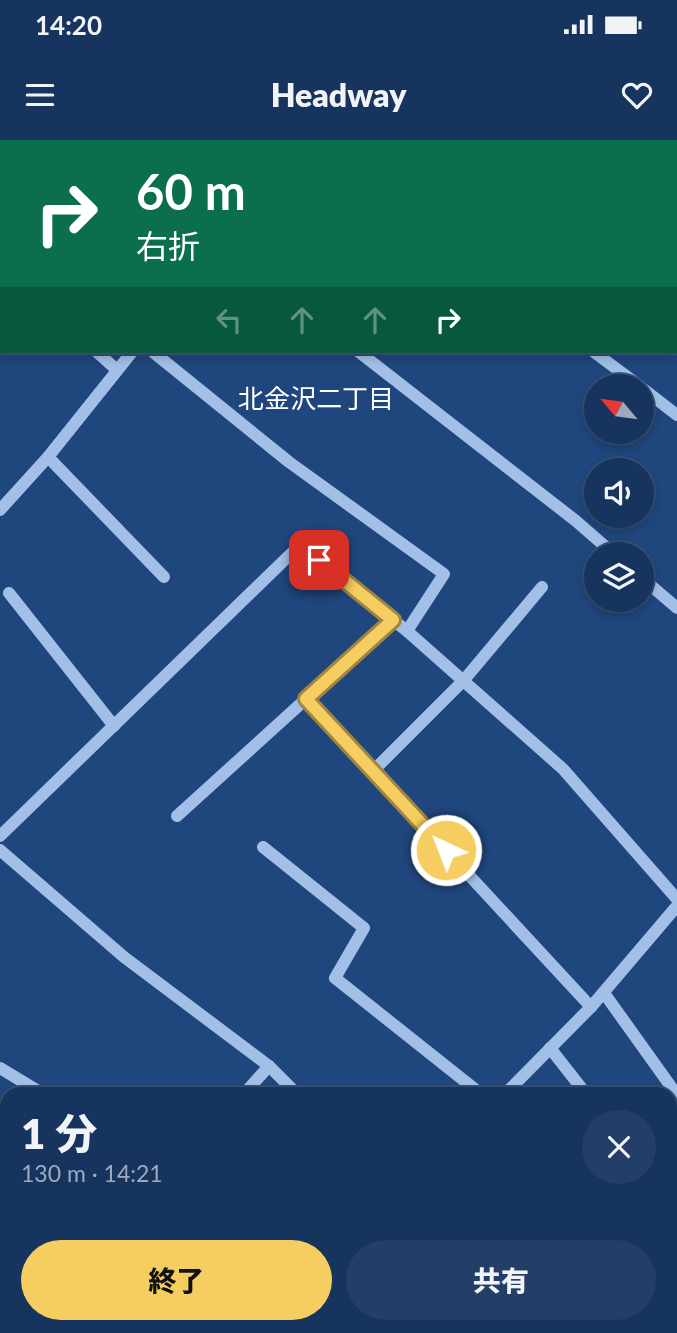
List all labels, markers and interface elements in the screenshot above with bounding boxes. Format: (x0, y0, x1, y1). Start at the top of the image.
text: 14:20 (35, 9, 102, 41)
text: Headway (271, 75, 406, 114)
icon: menu (21, 76, 59, 114)
icon: heart (618, 76, 656, 114)
text: 60 m (136, 162, 246, 220)
icon: right (21, 168, 112, 259)
text: 右折 (136, 226, 200, 265)
icon: left (210, 301, 248, 339)
icon: ahead (283, 301, 321, 339)
icon: ahead (356, 301, 394, 339)
icon: right (429, 301, 467, 339)
north arrow (584, 374, 654, 444)
map controls (584, 374, 654, 612)
district label: 北金沢二丁目 (238, 382, 394, 414)
button: sound (584, 458, 654, 528)
pin (289, 530, 349, 590)
icon: arrive (300, 541, 338, 579)
button: layers (584, 542, 654, 612)
position arrow (409, 813, 483, 887)
text: 1 分 (21, 1108, 97, 1158)
button: close (582, 1110, 656, 1184)
text: 130 m · 14:21 (21, 1159, 163, 1187)
button: 終了 (21, 1240, 332, 1320)
button: 共有 (346, 1240, 656, 1320)

